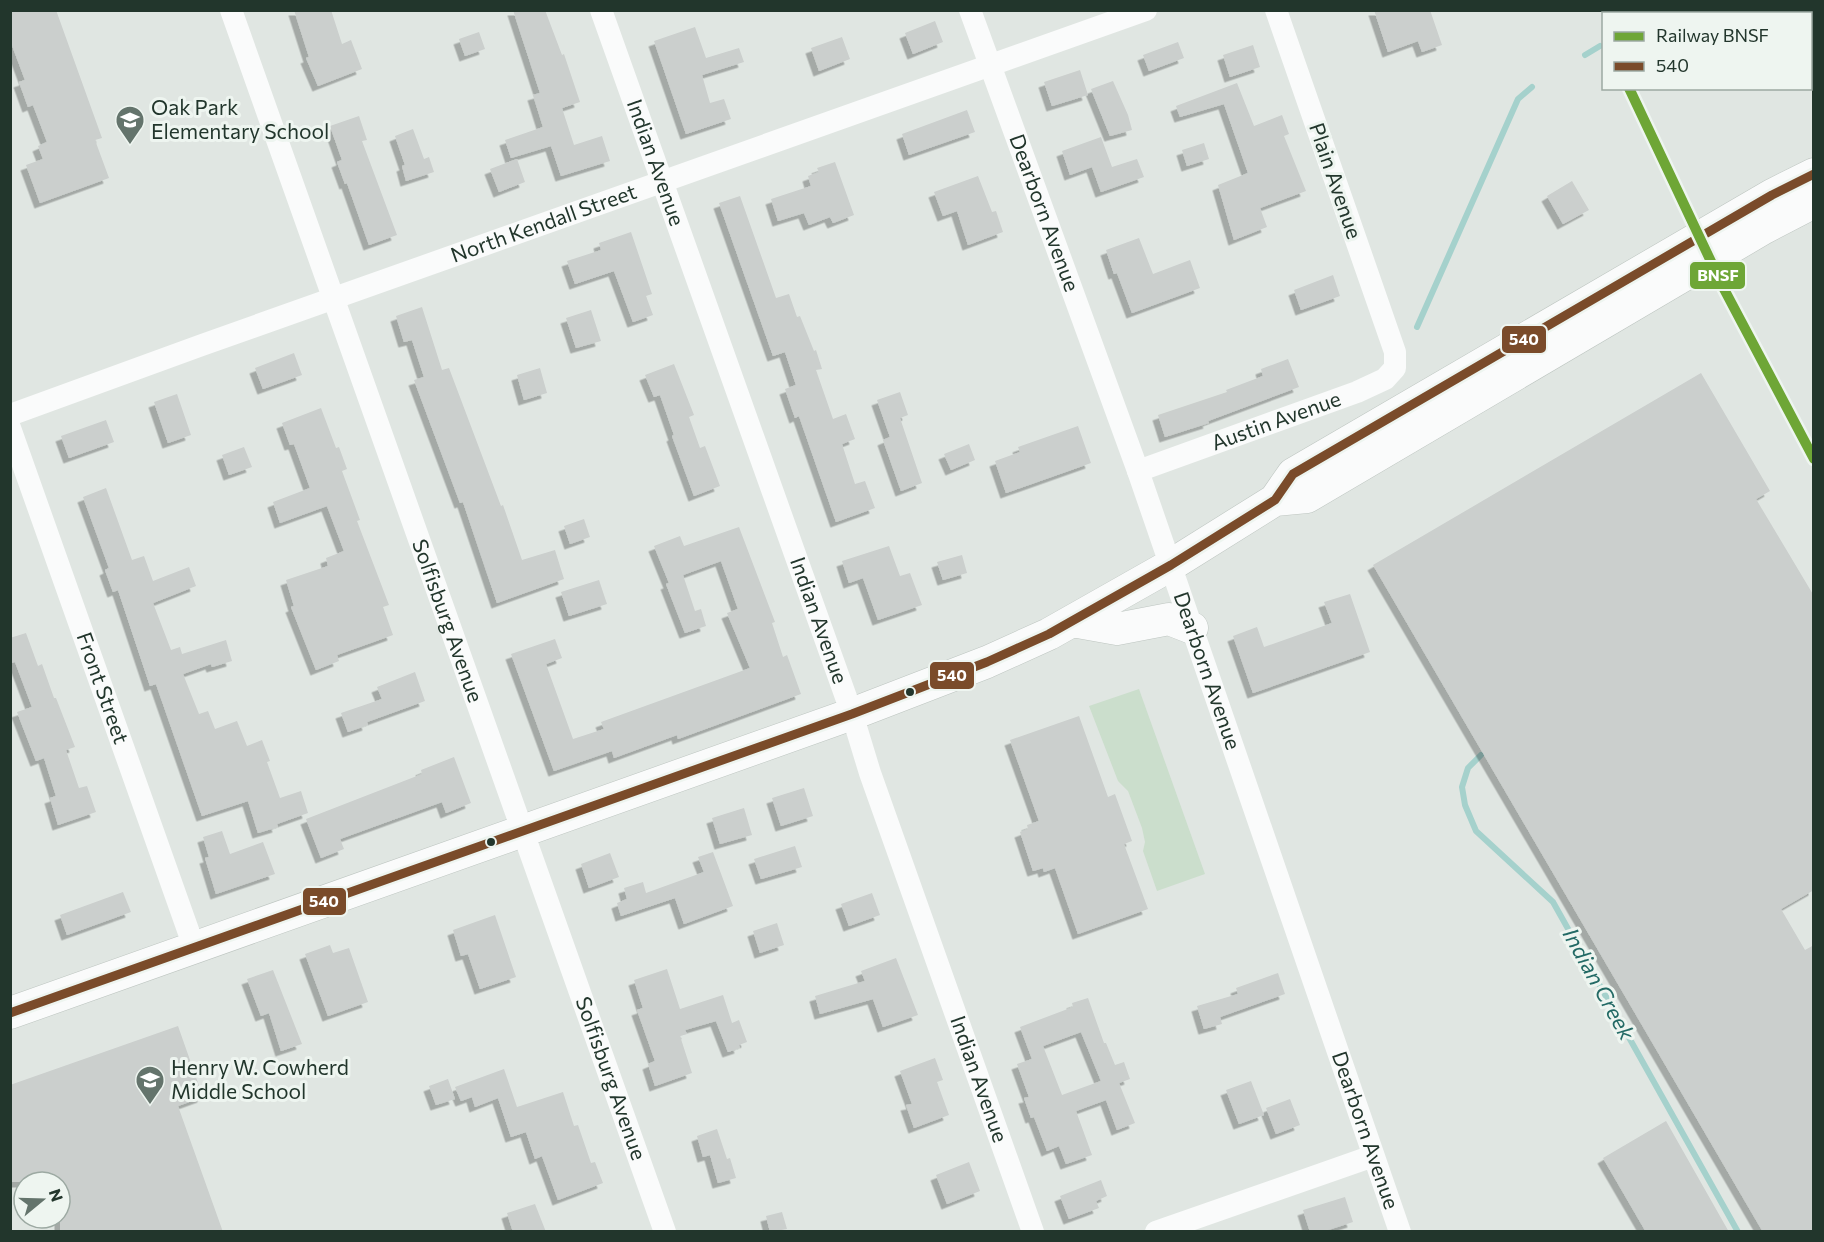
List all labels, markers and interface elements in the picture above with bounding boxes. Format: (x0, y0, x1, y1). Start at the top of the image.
legend (1602, 12, 1812, 90)
text: Railway BNSF (1656, 24, 1769, 46)
text: 540 (1656, 54, 1689, 76)
place label: Oak Park Elementary School (151, 94, 329, 143)
street label: Indian Avenue (623, 95, 691, 229)
school or university icon: Oak Park Elementary School (114, 104, 146, 146)
street label: Plain Avenue (1305, 119, 1368, 242)
street label: Dearborn Avenue (1005, 130, 1085, 294)
street label: North Kendall Street (447, 178, 639, 267)
line badge: BNSF (1689, 261, 1746, 290)
text: BNSF (1697, 265, 1739, 284)
line badge: 540 (1501, 325, 1547, 354)
text: 540 (1509, 329, 1539, 348)
street label: Austin Avenue (1208, 385, 1344, 454)
street label: Solfisburg Avenue (408, 535, 489, 705)
street label: Indian Avenue (786, 553, 854, 686)
street label: Dearborn Avenue (1169, 588, 1247, 753)
street label: Front Street (72, 629, 135, 747)
line badge: 540 (929, 661, 975, 690)
text: 540 (937, 665, 967, 684)
unlabelled marker (904, 686, 916, 698)
unlabelled marker (485, 836, 497, 848)
line badge: 540 (302, 887, 347, 916)
text: 540 (309, 891, 339, 910)
water label: Indian Creek (1558, 923, 1642, 1045)
street label: Solfisburg Avenue (572, 993, 653, 1163)
street label: Indian Avenue (946, 1012, 1014, 1145)
street label: Dearborn Avenue (1328, 1048, 1405, 1212)
place label: Henry W. Cowherd Middle School (171, 1054, 349, 1103)
school or university icon: Henry W. Cowherd Middle School (134, 1064, 166, 1106)
north arrow (12, 1170, 72, 1230)
text: N (46, 1186, 68, 1204)

